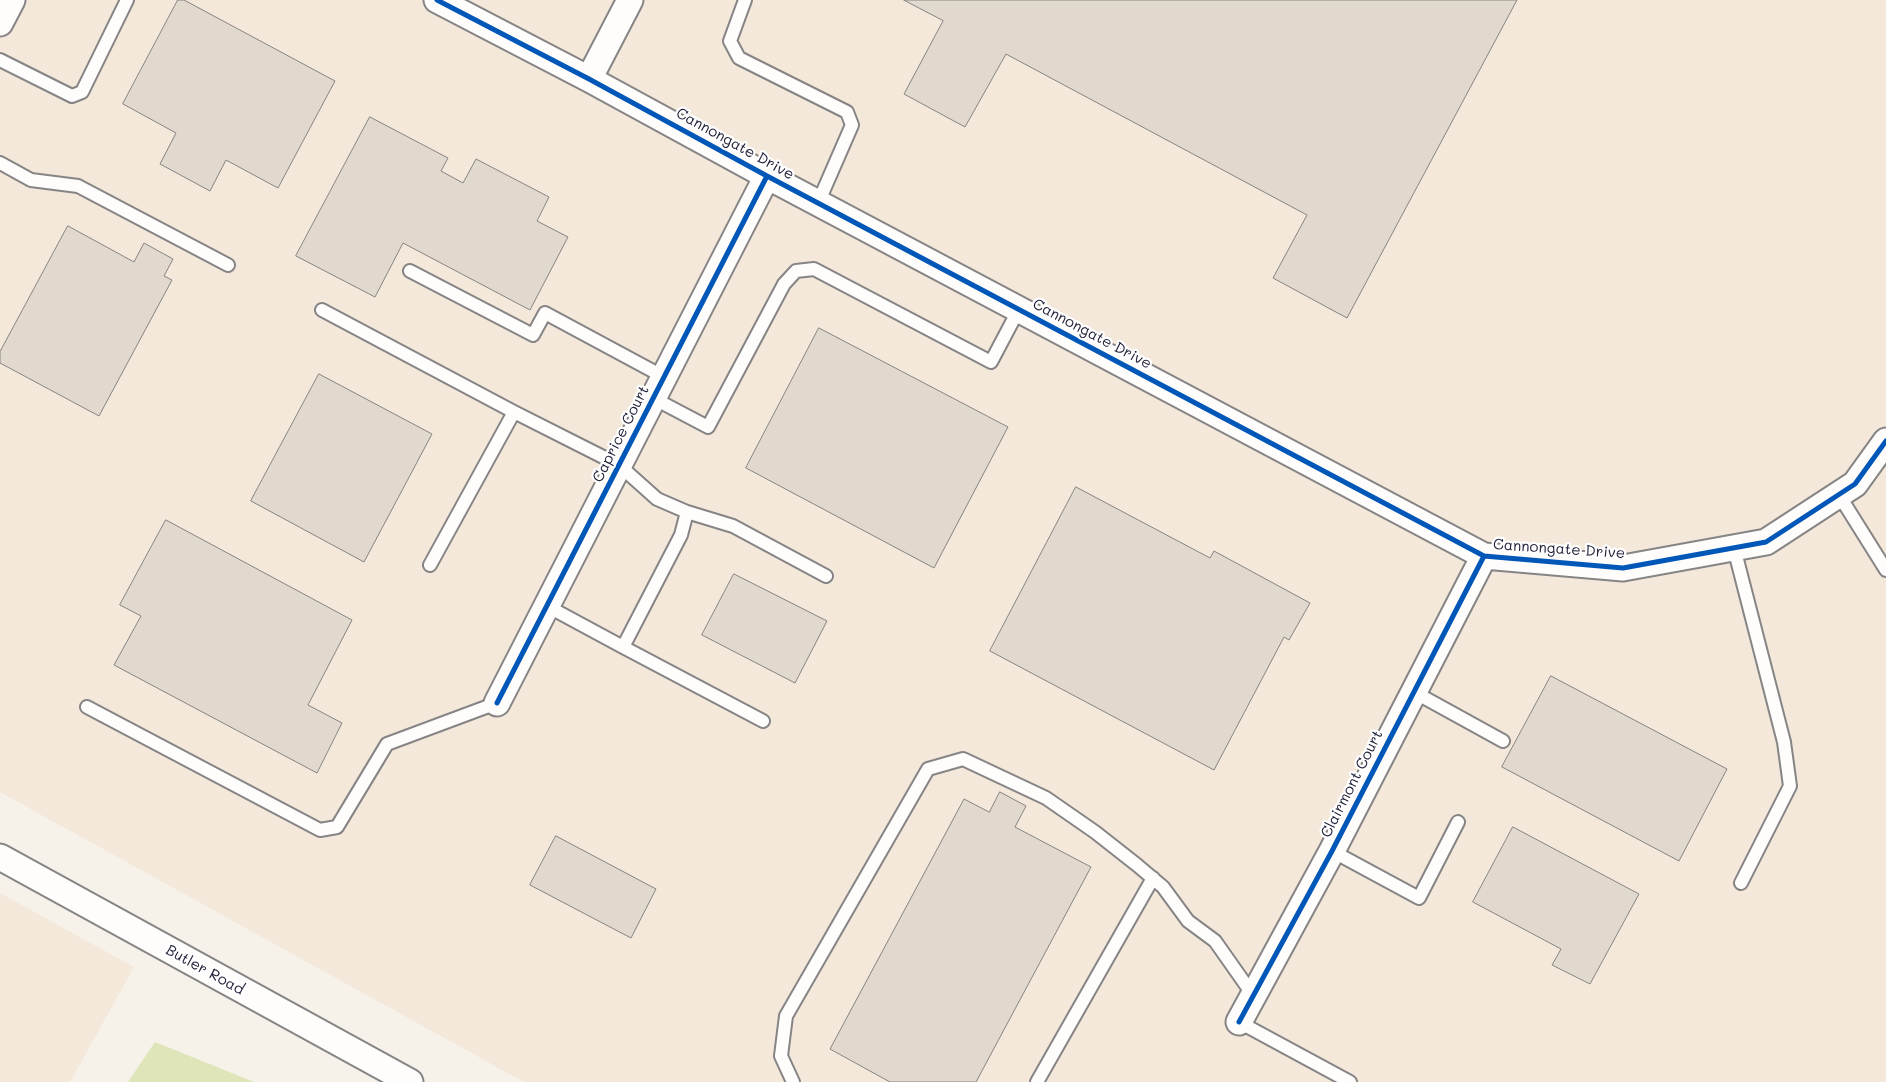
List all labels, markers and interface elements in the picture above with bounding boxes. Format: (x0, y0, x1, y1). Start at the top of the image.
street label: Cannongate Drive (673, 104, 797, 184)
street label: Cannongate Drive (1029, 295, 1155, 373)
street label: Caprice Court (589, 383, 653, 485)
street label: Cannongate Drive (1492, 535, 1626, 563)
street label: Clairmont Court (1317, 727, 1387, 841)
street label: Butler Road (163, 941, 247, 999)

